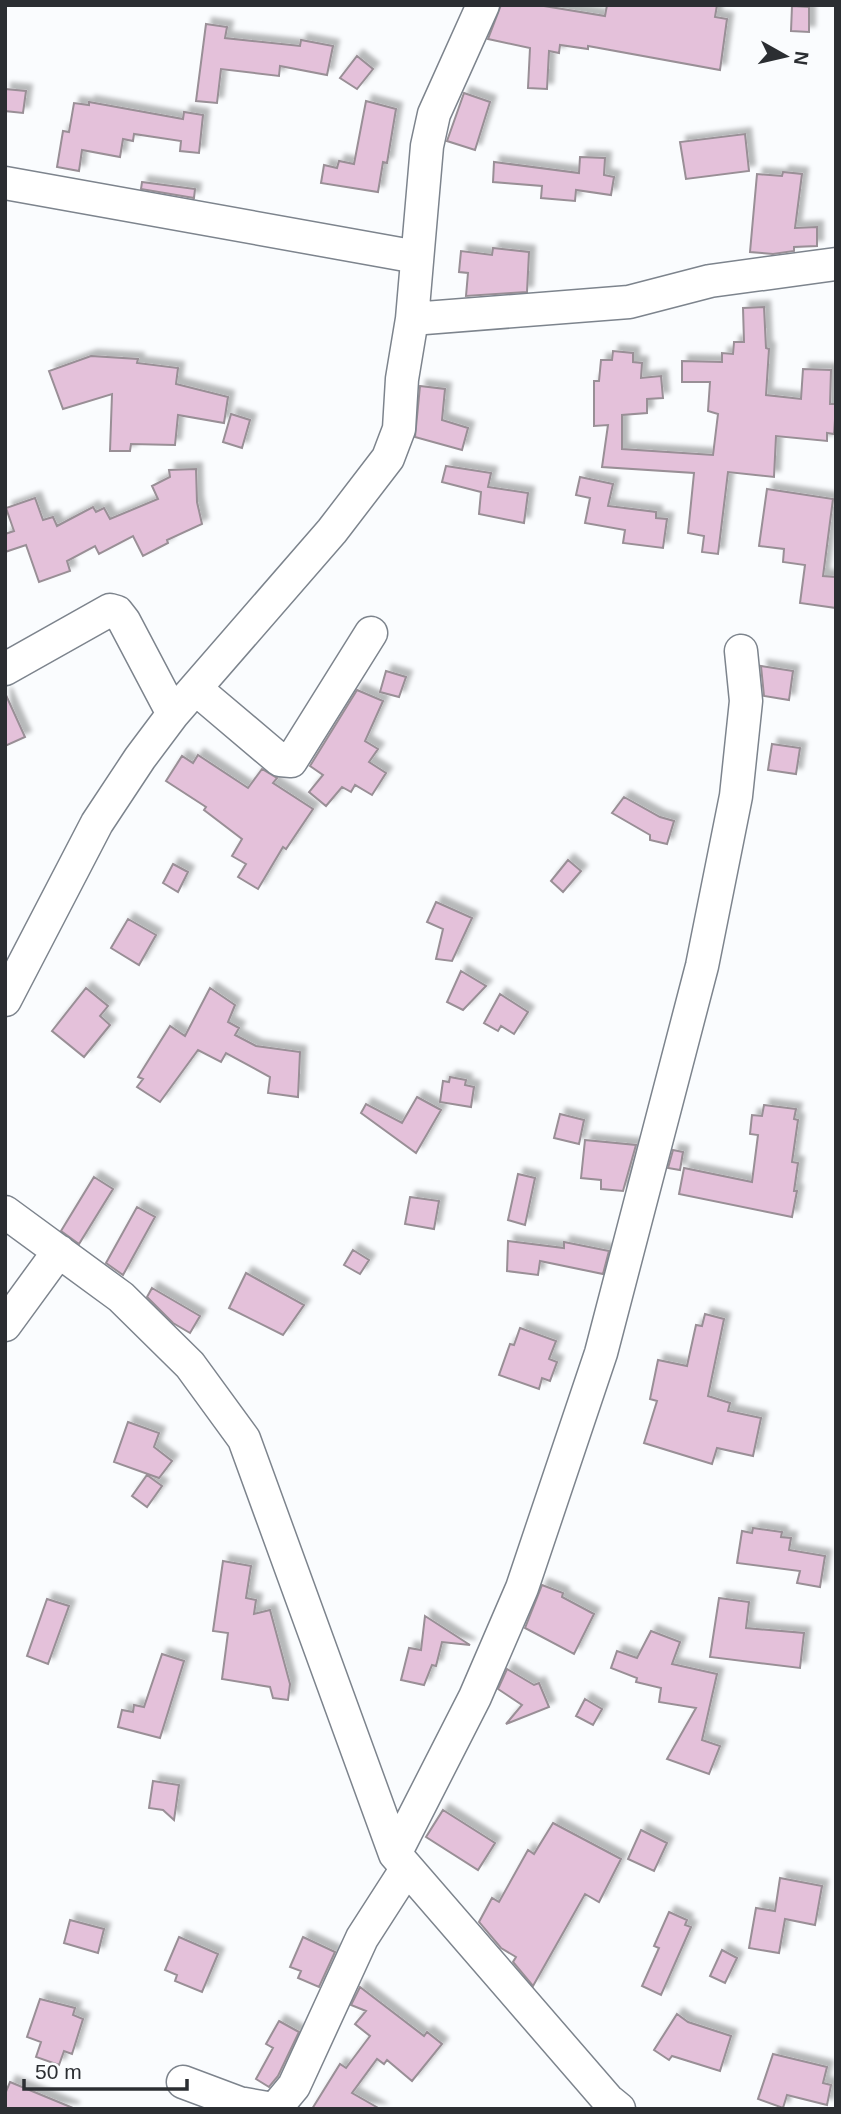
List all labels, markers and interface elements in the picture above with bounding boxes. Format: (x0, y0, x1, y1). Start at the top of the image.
north arrow (750, 21, 820, 91)
text: N (790, 50, 813, 67)
scale bar (24, 2048, 187, 2092)
text: 50 m (35, 2060, 82, 2083)

